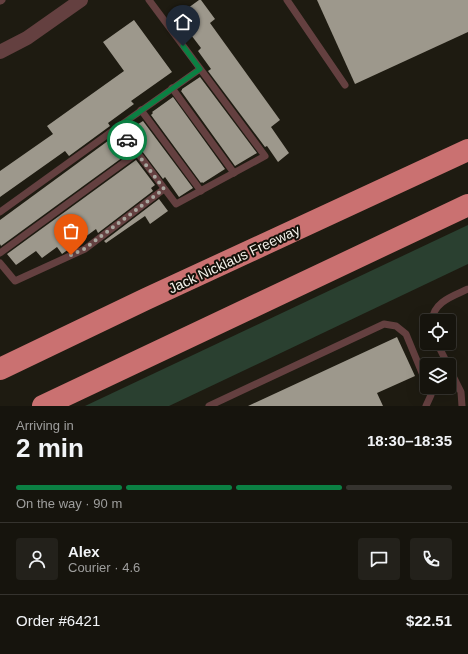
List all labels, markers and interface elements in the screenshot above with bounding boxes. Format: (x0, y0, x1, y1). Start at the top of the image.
pin (166, 5, 200, 46)
icon: home (172, 11, 194, 33)
courier (107, 120, 147, 160)
icon: car (116, 129, 138, 151)
pin (54, 214, 88, 255)
icon: bag (60, 220, 82, 242)
street label: Jack Nicklaus Freeway (166, 221, 302, 297)
map controls (420, 314, 456, 394)
button: locate (420, 314, 456, 350)
button: layers (420, 358, 456, 394)
text: Arriving in (16, 418, 74, 433)
text: 18:30–18:35 (367, 432, 452, 449)
text: 2 min (16, 433, 84, 463)
text: On the way · 90 m (16, 496, 122, 511)
button: person (16, 538, 58, 580)
button: chat (358, 538, 400, 580)
button: phone (410, 538, 452, 580)
text: Alex (68, 543, 100, 560)
text: Courier · 4.6 (68, 560, 140, 575)
text: Order #6421 (16, 612, 100, 629)
text: $22.51 (406, 612, 452, 629)

